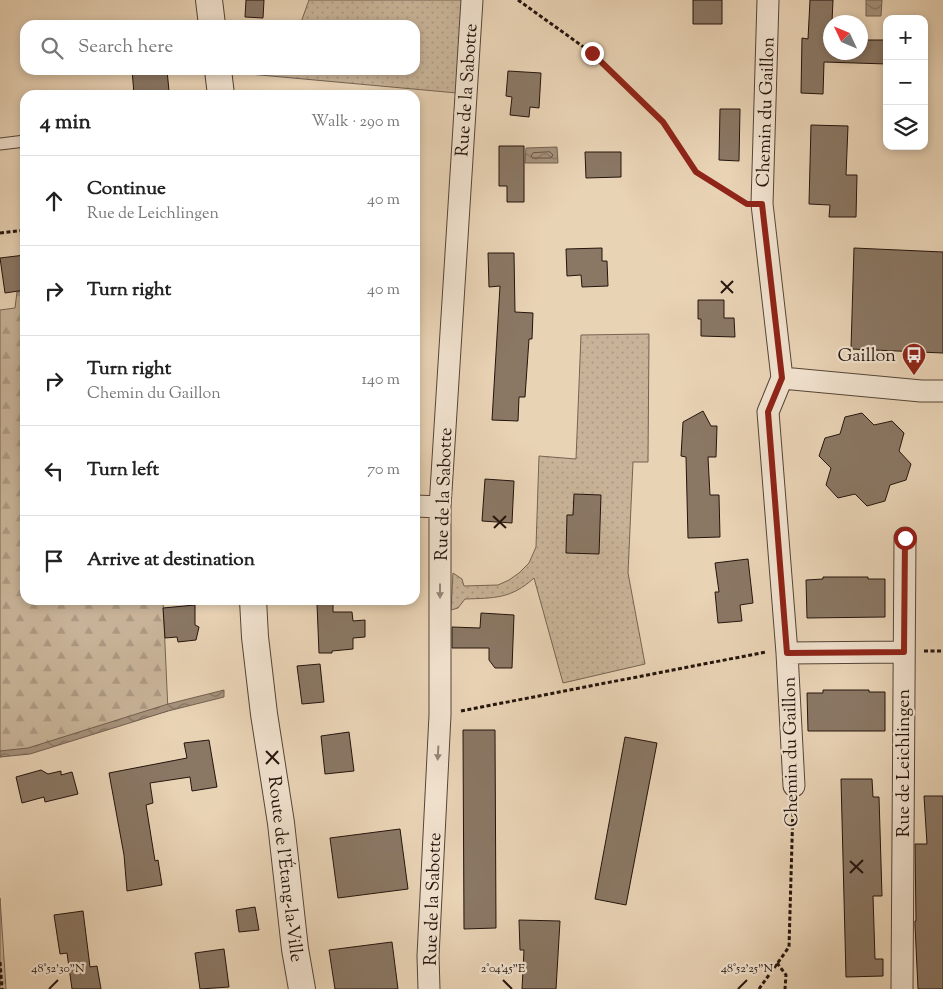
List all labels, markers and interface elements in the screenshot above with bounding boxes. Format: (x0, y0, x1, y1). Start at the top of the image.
north arrow (823, 15, 868, 60)
map controls (883, 15, 928, 150)
button: + (883, 15, 928, 60)
search box (20, 20, 420, 75)
street label: Rue de la Sabotte (450, 23, 486, 158)
icon: search (38, 34, 66, 62)
text: Search here (78, 34, 173, 61)
street label: Chemin du Gaillon (751, 36, 783, 188)
route end (581, 42, 604, 65)
button: − (883, 60, 928, 105)
button: layers (883, 105, 928, 150)
text: 4 min (40, 108, 91, 138)
text: Walk · 290 m (311, 111, 400, 134)
text: Continue (87, 176, 166, 203)
icon: ahead (40, 187, 68, 215)
text: 40 m (367, 189, 400, 212)
text: Rue de Leichlingen (87, 203, 219, 226)
icon: right (40, 277, 68, 305)
text: Turn right (87, 277, 171, 304)
text: 40 m (367, 279, 400, 302)
bus stop icon: Gaillon (901, 342, 927, 376)
place label: Gaillon (838, 344, 896, 370)
text: Turn right (87, 356, 171, 383)
icon: right (40, 367, 68, 395)
text: 140 m (362, 369, 400, 392)
text: Chemin du Gaillon (87, 383, 221, 406)
street label: Rue de la Sabotte (430, 427, 460, 561)
icon: left (40, 457, 68, 485)
text: Turn left (87, 457, 159, 484)
text: 70 m (367, 459, 400, 482)
route start (894, 527, 917, 550)
icon: arrive (40, 547, 68, 575)
text: Arrive at destination (87, 547, 255, 574)
one-way arrow (436, 583, 444, 599)
street label: Chemin du Gaillon (778, 676, 806, 827)
street label: Rue de Leichlingen (892, 688, 918, 837)
one-way arrow (434, 745, 442, 761)
street label: Route de l'Étang-la-Ville (260, 775, 308, 964)
street label: Rue de la Sabotte (419, 832, 449, 966)
text: 48°52'30"N (31, 960, 85, 978)
text: 2°04'45"E (481, 960, 526, 978)
text: 48°52'25"N (721, 960, 773, 978)

